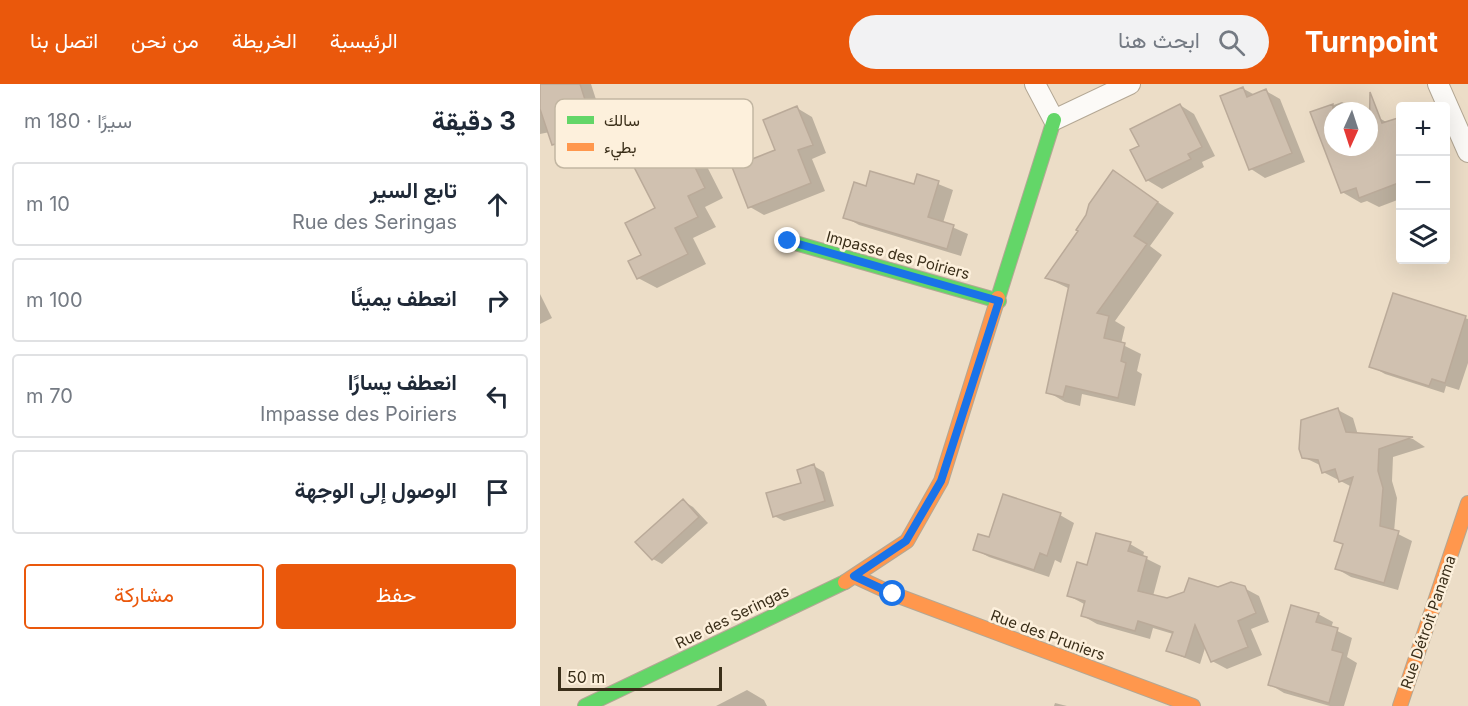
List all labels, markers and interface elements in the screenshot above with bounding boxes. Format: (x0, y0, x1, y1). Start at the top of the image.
search box (849, 15, 1269, 69)
text: Turnpoint (1305, 25, 1438, 59)
icon: search (1215, 26, 1248, 59)
text: ابحث هنا (1118, 27, 1200, 53)
text: اتصل بنا (30, 28, 98, 53)
text: من نحن (131, 28, 199, 53)
text: الخريطة (232, 28, 297, 53)
text: الرئيسية (330, 28, 398, 53)
legend (555, 99, 753, 168)
north arrow (1324, 102, 1378, 156)
map controls (1396, 102, 1450, 264)
button: + (1396, 102, 1450, 156)
text: 3 دقيقة (432, 105, 516, 136)
text: سيرًا · 180 m (24, 109, 132, 133)
text: سالك (604, 110, 640, 130)
text: بطيء (604, 137, 636, 161)
button: − (1396, 156, 1450, 210)
text: تابع السير (370, 177, 457, 203)
icon: ahead (481, 188, 514, 221)
text: 10 m (26, 192, 70, 216)
text: Rue des Seringas (292, 210, 457, 234)
button: layers (1396, 210, 1450, 264)
route end (774, 227, 800, 253)
street label: Impasse des Poiriers (824, 227, 972, 283)
icon: right (481, 284, 514, 317)
text: انعطف يمينًا (350, 285, 457, 311)
text: 100 m (26, 288, 83, 312)
text: انعطف يسارًا (348, 369, 457, 395)
icon: left (481, 380, 514, 413)
text: 70 m (26, 384, 73, 408)
text: Impasse des Poiriers (260, 402, 457, 426)
icon: arrive (481, 476, 514, 509)
text: الوصول إلى الوجهة (294, 477, 457, 503)
street label: Rue Détroit Panama (1396, 553, 1460, 691)
button: مشاركة (24, 564, 264, 629)
button: حفظ (276, 564, 516, 629)
route start (879, 580, 905, 606)
street label: Rue des Seringas (672, 581, 792, 653)
street label: Rue des Pruniers (988, 605, 1108, 665)
scale bar (558, 664, 722, 692)
text: 50 m (567, 667, 605, 687)

